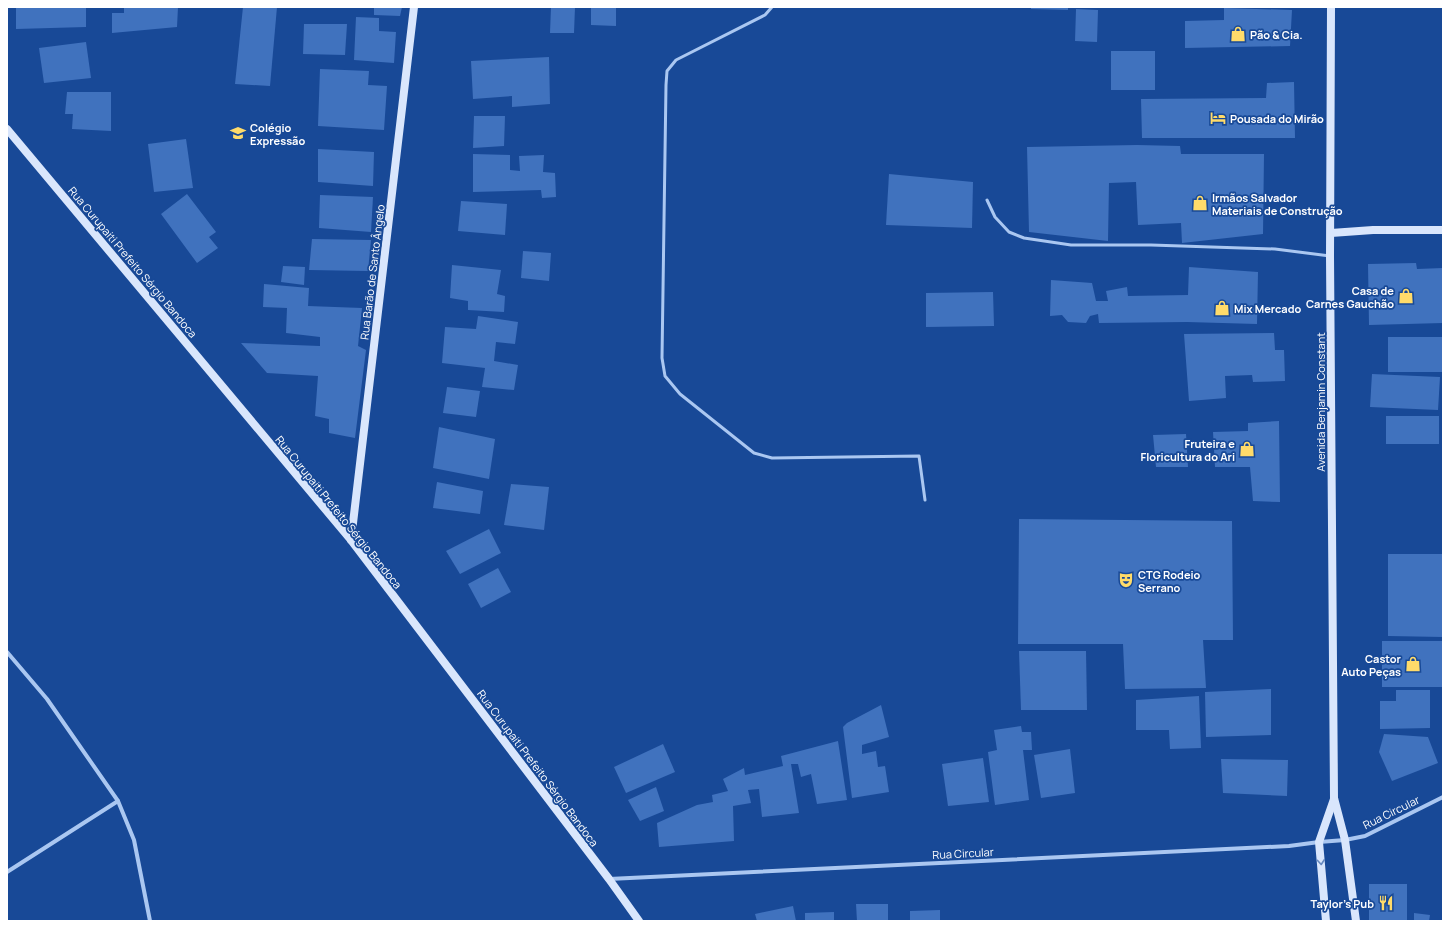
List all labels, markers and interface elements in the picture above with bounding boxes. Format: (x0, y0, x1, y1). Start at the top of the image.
shop icon: Pão & Cia. (1229, 25, 1247, 43)
place label: Pão & Cia. (1250, 27, 1303, 42)
hotel icon: Pousada do Mirão (1209, 109, 1227, 127)
place label: Pousada do Mirão (1230, 111, 1324, 126)
place label: Colégio Expressão (250, 120, 305, 148)
school or university icon: Colégio Expressão (229, 124, 247, 142)
street label: Rua Curupaiti Prefeito Sérgio Bandoca (65, 183, 201, 341)
place label: Irmãos Salvador Materiais de Construção (1212, 190, 1343, 218)
shop icon: Irmãos Salvador Materiais de Construção (1191, 194, 1209, 212)
street label: Rua Barão de Santo Ângelo (356, 203, 388, 341)
place label: Casa de Carnes Gauchão (1306, 283, 1394, 311)
shop icon: Casa de Carnes Gauchão (1397, 287, 1415, 305)
shop icon: Mix Mercado (1213, 299, 1231, 317)
place label: Mix Mercado (1234, 301, 1301, 316)
street label: Avenida Benjamin Constant (1313, 332, 1328, 472)
street label: Rua Curupaiti Prefeito Sérgio Bandoca (272, 432, 406, 592)
place label: Fruteira e Floricultura do Ari (1141, 436, 1235, 464)
shop icon: Fruteira e Floricultura do Ari (1238, 440, 1256, 458)
place label: CTG Rodeio Serrano (1138, 567, 1201, 595)
theatre icon: CTG Rodeio Serrano (1117, 571, 1135, 589)
place label: Castor Auto Peças (1341, 651, 1402, 679)
shop icon: Castor Auto Peças (1404, 655, 1422, 673)
street label: Rua Curupaiti Prefeito Sérgio Bandoca (474, 686, 602, 850)
street label: Rua Circular (1360, 792, 1422, 832)
street label: Rua Circular (932, 844, 994, 862)
one-way arrow (1316, 859, 1325, 865)
restaurant icon: Taylor's Pub (1377, 894, 1395, 912)
place label: Taylor's Pub (1311, 896, 1374, 911)

